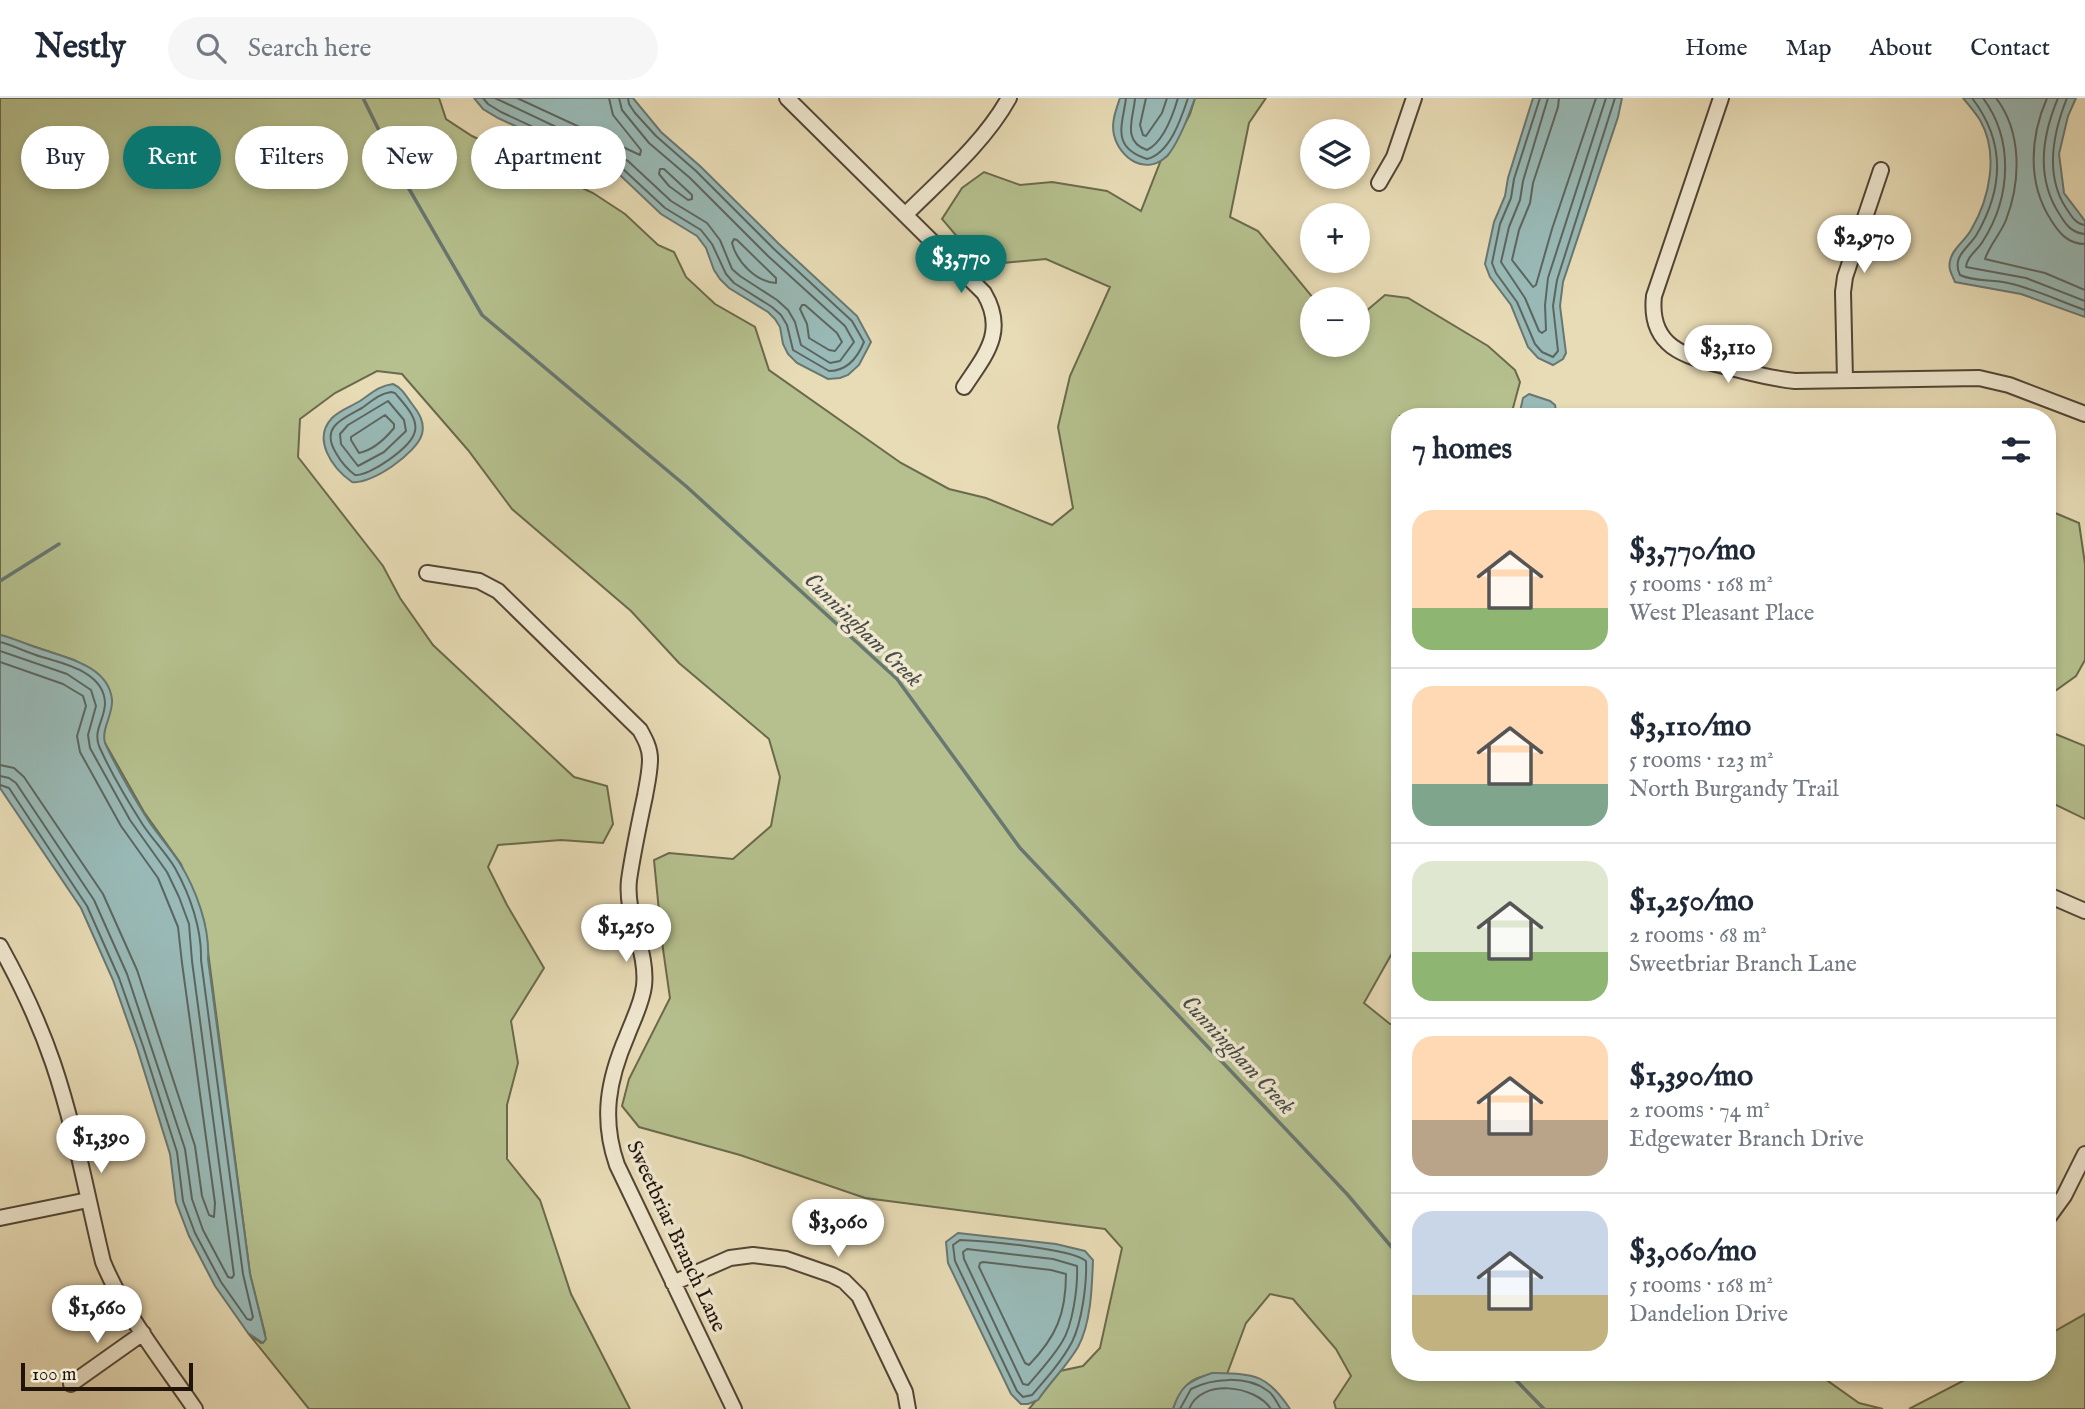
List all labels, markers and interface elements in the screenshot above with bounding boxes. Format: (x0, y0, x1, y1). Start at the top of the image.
search box (168, 17, 658, 80)
text: Nestly (35, 27, 126, 69)
icon: search (192, 29, 230, 67)
text: Search here (248, 32, 372, 65)
text: Home (1685, 33, 1748, 64)
text: Map (1786, 33, 1832, 64)
text: About (1870, 33, 1932, 64)
text: Contact (1970, 33, 2050, 64)
map controls (1300, 119, 1370, 357)
button: layers (1300, 119, 1370, 189)
chip: Buy (21, 126, 109, 189)
chip: Rent (123, 126, 221, 189)
chip: Filters (235, 126, 348, 189)
chip: New (362, 126, 457, 189)
chip: Apartment (471, 126, 626, 189)
button: + (1300, 203, 1370, 273)
pin: $2,970 (1807, 216, 1921, 275)
text: $2,970 (1833, 223, 1895, 252)
pin: $3,770 (904, 236, 1018, 295)
text: $3,770 (931, 243, 991, 272)
button: − (1300, 287, 1370, 357)
pin: $3,110 (1671, 326, 1785, 385)
text: $3,110 (1700, 333, 1756, 362)
text: 7 homes (1412, 431, 1512, 469)
icon: filters (1997, 431, 2035, 469)
text: $3,770/mo (1629, 532, 1755, 570)
icon: home (1468, 538, 1552, 622)
water label: Cunningham Creek (797, 566, 928, 694)
text: 5 rooms · 168 m² (1629, 570, 1773, 599)
text: West Pleasant Place (1629, 599, 1814, 628)
text: $3,110/mo (1629, 708, 1751, 746)
icon: home (1468, 714, 1552, 798)
text: 5 rooms · 123 m² (1629, 746, 1774, 775)
text: North Burgandy Trail (1629, 775, 1839, 804)
text: $1,250/mo (1629, 883, 1754, 921)
icon: home (1468, 889, 1552, 973)
pin: $1,250 (569, 904, 683, 964)
text: $1,250 (597, 912, 655, 941)
text: 2 rooms · 68 m² (1629, 921, 1767, 950)
text: Sweetbriar Branch Lane (1629, 950, 1857, 979)
water label: Cunningham Creek (1174, 989, 1301, 1122)
text: $1,390/mo (1629, 1058, 1753, 1096)
icon: home (1468, 1064, 1552, 1148)
text: 2 rooms · 74 m² (1629, 1096, 1770, 1125)
pin: $1,390 (44, 1116, 158, 1175)
text: $1,390 (72, 1123, 130, 1152)
text: Edgewater Branch Drive (1629, 1125, 1864, 1154)
street label: Sweetbriar Branch Lane (619, 1137, 732, 1337)
pin: $3,060 (781, 1200, 895, 1259)
text: $3,060 (808, 1207, 868, 1236)
text: $3,060/mo (1629, 1233, 1756, 1271)
icon: home (1468, 1239, 1552, 1323)
text: 5 rooms · 168 m² (1629, 1271, 1773, 1300)
pin: $1,660 (40, 1286, 154, 1345)
text: $1,660 (68, 1293, 126, 1322)
text: Dandelion Drive (1629, 1300, 1788, 1329)
scale bar (21, 1360, 192, 1392)
text: 100 m (32, 1363, 76, 1387)

